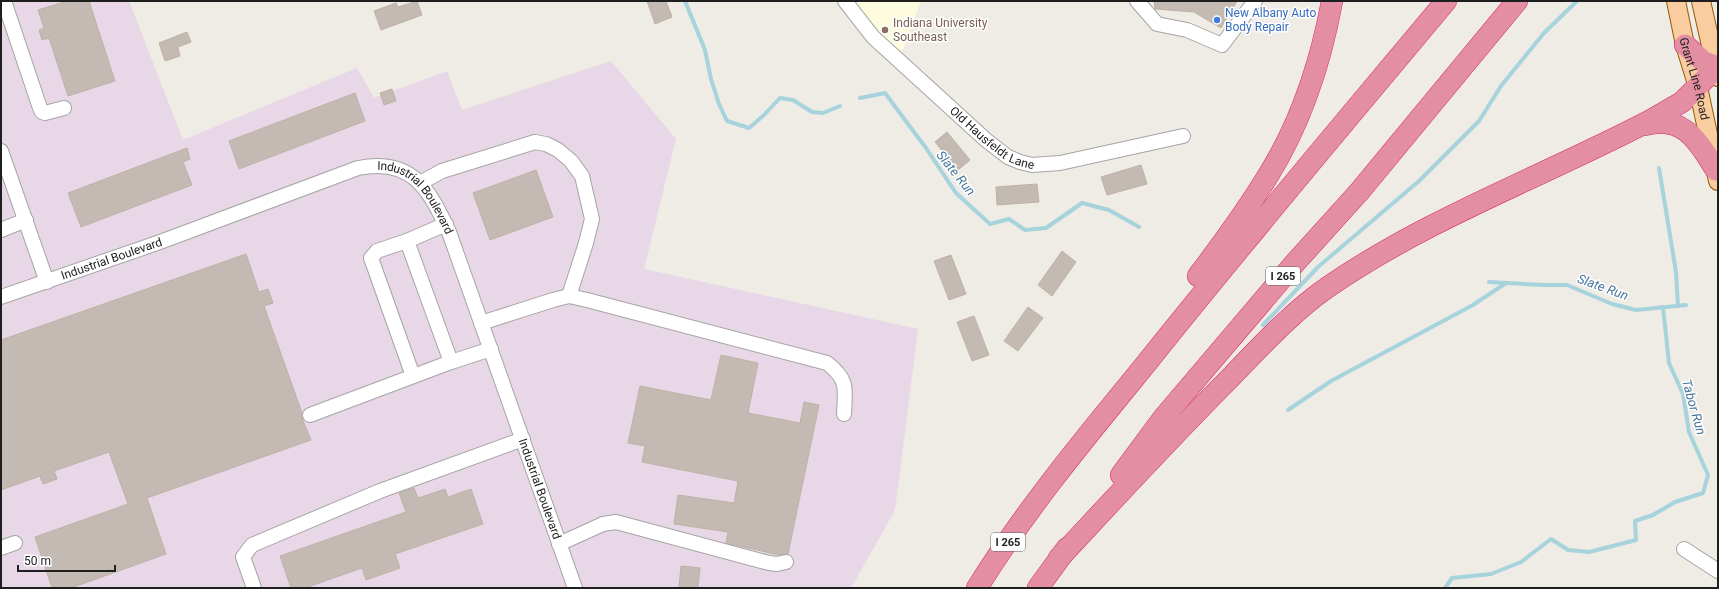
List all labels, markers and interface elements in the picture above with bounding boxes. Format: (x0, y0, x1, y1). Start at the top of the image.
place label: New Albany Auto Body Repair (1225, 6, 1316, 34)
marker: New Albany Auto Body Repair (1212, 15, 1222, 25)
place label: Indiana University Southeast (893, 16, 988, 44)
marker: Indiana University Southeast (880, 25, 890, 35)
street label: Grant Line Road (1677, 36, 1712, 121)
street label: Old Hausfeldt Lane (947, 104, 1036, 172)
water label: Slate Run (933, 148, 979, 198)
street label: Industrial Boulevard (377, 159, 456, 236)
street label: Industrial Boulevard (59, 235, 164, 283)
road number: I 265 (1266, 267, 1300, 285)
water label: Slate Run (1575, 271, 1631, 303)
water label: Tabor Run (1679, 377, 1709, 437)
street label: Industrial Boulevard (516, 437, 564, 541)
road number: I 265 (991, 533, 1025, 551)
scale bar (18, 547, 115, 573)
text: 50 m (24, 554, 51, 568)

